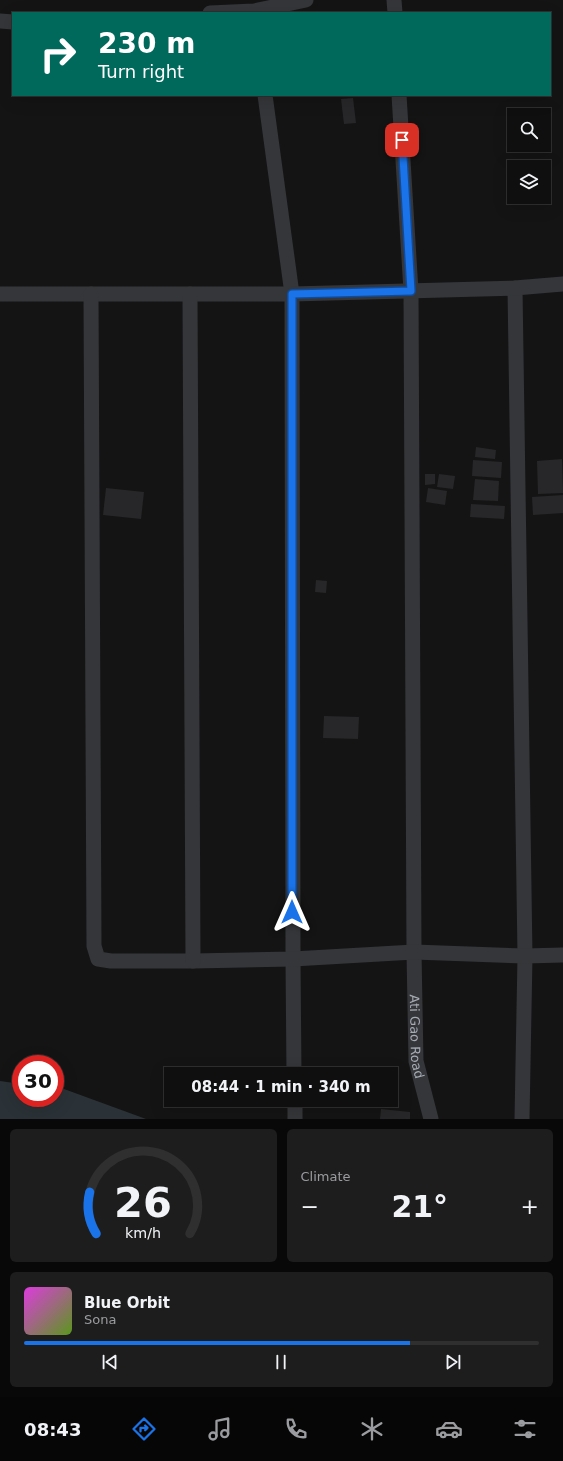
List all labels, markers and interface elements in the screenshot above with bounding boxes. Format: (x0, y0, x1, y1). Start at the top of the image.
text: 230 m (98, 27, 195, 60)
icon: right (32, 28, 84, 80)
text: Turn right (98, 61, 184, 82)
map controls (507, 108, 551, 204)
button: search (507, 108, 551, 152)
pin (385, 123, 419, 157)
icon: arrive (391, 129, 413, 151)
button: layers (507, 160, 551, 204)
position arrow (271, 891, 313, 933)
street label: Ati Gao Road (407, 994, 428, 1080)
speed limit sign: 30 (12, 1055, 64, 1107)
text: 08:44 · 1 min · 340 m (191, 1078, 371, 1096)
text: Climate (301, 1169, 351, 1184)
text: 26 (114, 1177, 172, 1226)
text: 21° (391, 1189, 448, 1224)
text: − (301, 1194, 319, 1219)
text: + (521, 1194, 539, 1219)
text: km/h (125, 1224, 161, 1240)
text: Blue Orbit (84, 1294, 170, 1312)
text: Sona (84, 1312, 116, 1327)
icon: previous (99, 1351, 121, 1373)
icon: pause (270, 1351, 292, 1373)
icon: next (442, 1351, 464, 1373)
icon: directions (130, 1415, 158, 1443)
icon: music (206, 1415, 234, 1443)
icon: phone (282, 1415, 310, 1443)
icon: climate (358, 1415, 386, 1443)
icon: car (435, 1415, 463, 1443)
icon: filters (511, 1415, 539, 1443)
text: 08:43 (24, 1419, 81, 1440)

